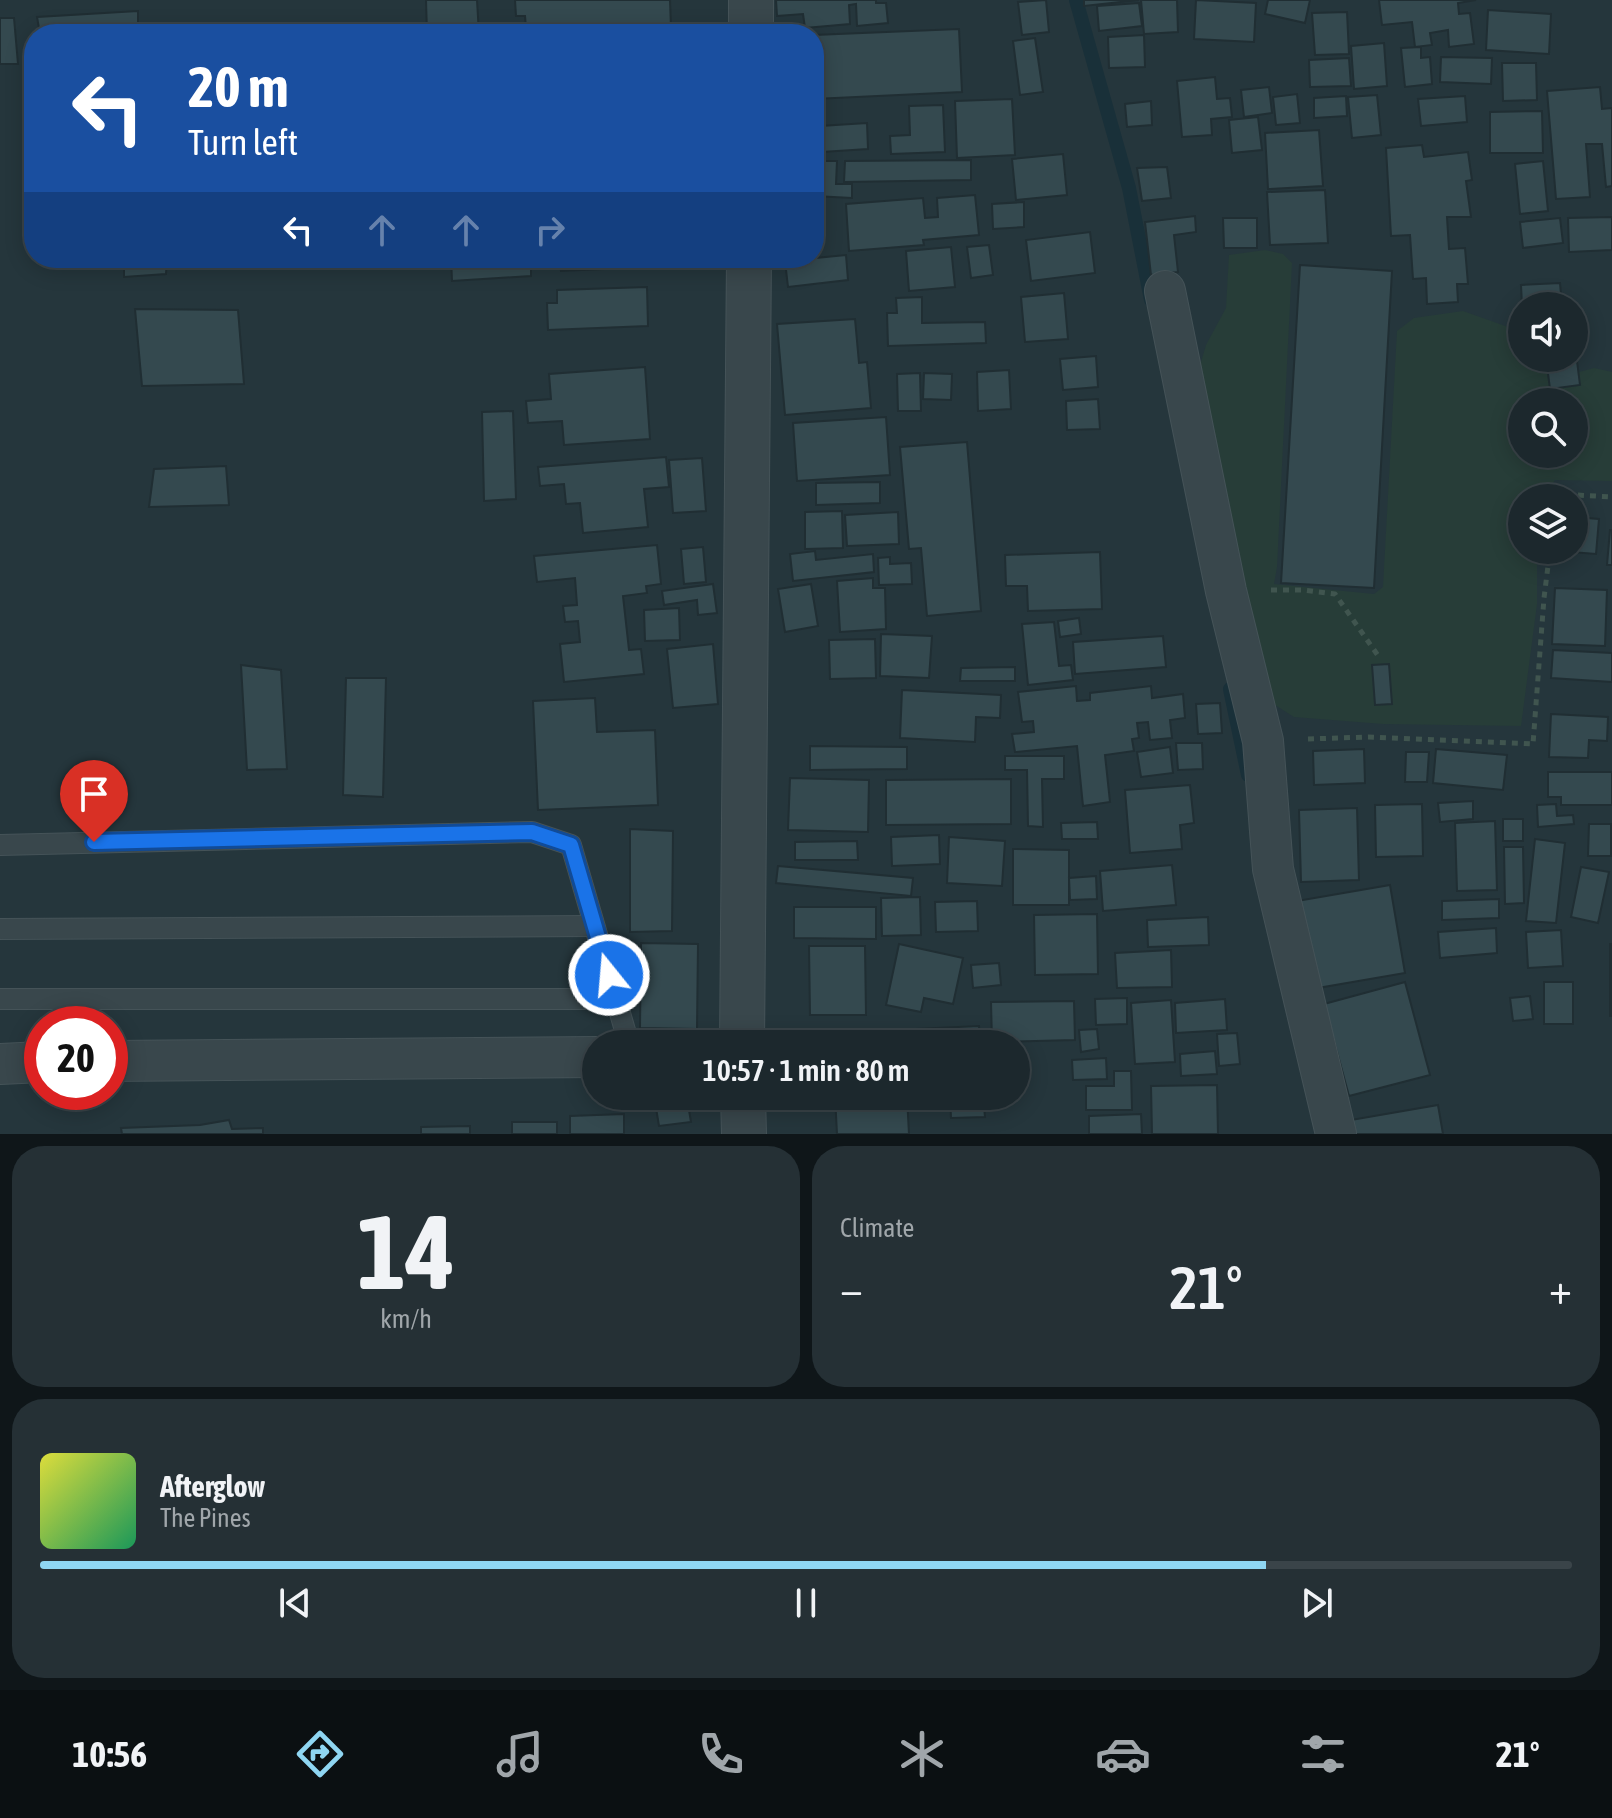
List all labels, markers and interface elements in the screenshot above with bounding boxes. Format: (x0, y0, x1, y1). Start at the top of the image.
text: 20 m (188, 55, 289, 119)
icon: left (56, 56, 160, 160)
text: Turn left (188, 121, 298, 163)
icon: left (276, 208, 320, 252)
icon: ahead (360, 208, 404, 252)
icon: ahead (444, 208, 488, 252)
icon: right (528, 208, 572, 252)
map controls (1508, 292, 1588, 564)
button: sound (1508, 292, 1588, 372)
button: search (1508, 388, 1588, 468)
button: layers (1508, 484, 1588, 564)
pin (60, 760, 128, 842)
icon: arrive (72, 772, 116, 816)
position arrow (567, 933, 651, 1017)
speed limit sign: 20 (24, 1006, 128, 1110)
text: 10:57 · 1 min · 80 m (703, 1053, 909, 1087)
text: 14 (357, 1192, 455, 1311)
text: Climate (840, 1213, 914, 1243)
text: 21° (1170, 1253, 1242, 1322)
text: − (840, 1263, 863, 1313)
text: + (1549, 1263, 1572, 1313)
text: km/h (380, 1304, 432, 1334)
text: Afterglow (160, 1469, 265, 1503)
text: The Pines (160, 1503, 251, 1533)
icon: previous (273, 1581, 317, 1625)
icon: pause (784, 1581, 828, 1625)
icon: next (1295, 1581, 1339, 1625)
icon: directions (292, 1726, 348, 1782)
icon: music (492, 1726, 548, 1782)
icon: phone (693, 1726, 749, 1782)
icon: climate (894, 1726, 950, 1782)
icon: car (1095, 1726, 1151, 1782)
icon: filters (1295, 1726, 1351, 1782)
text: 10:56 (72, 1733, 147, 1775)
text: 21° (1496, 1733, 1540, 1775)

